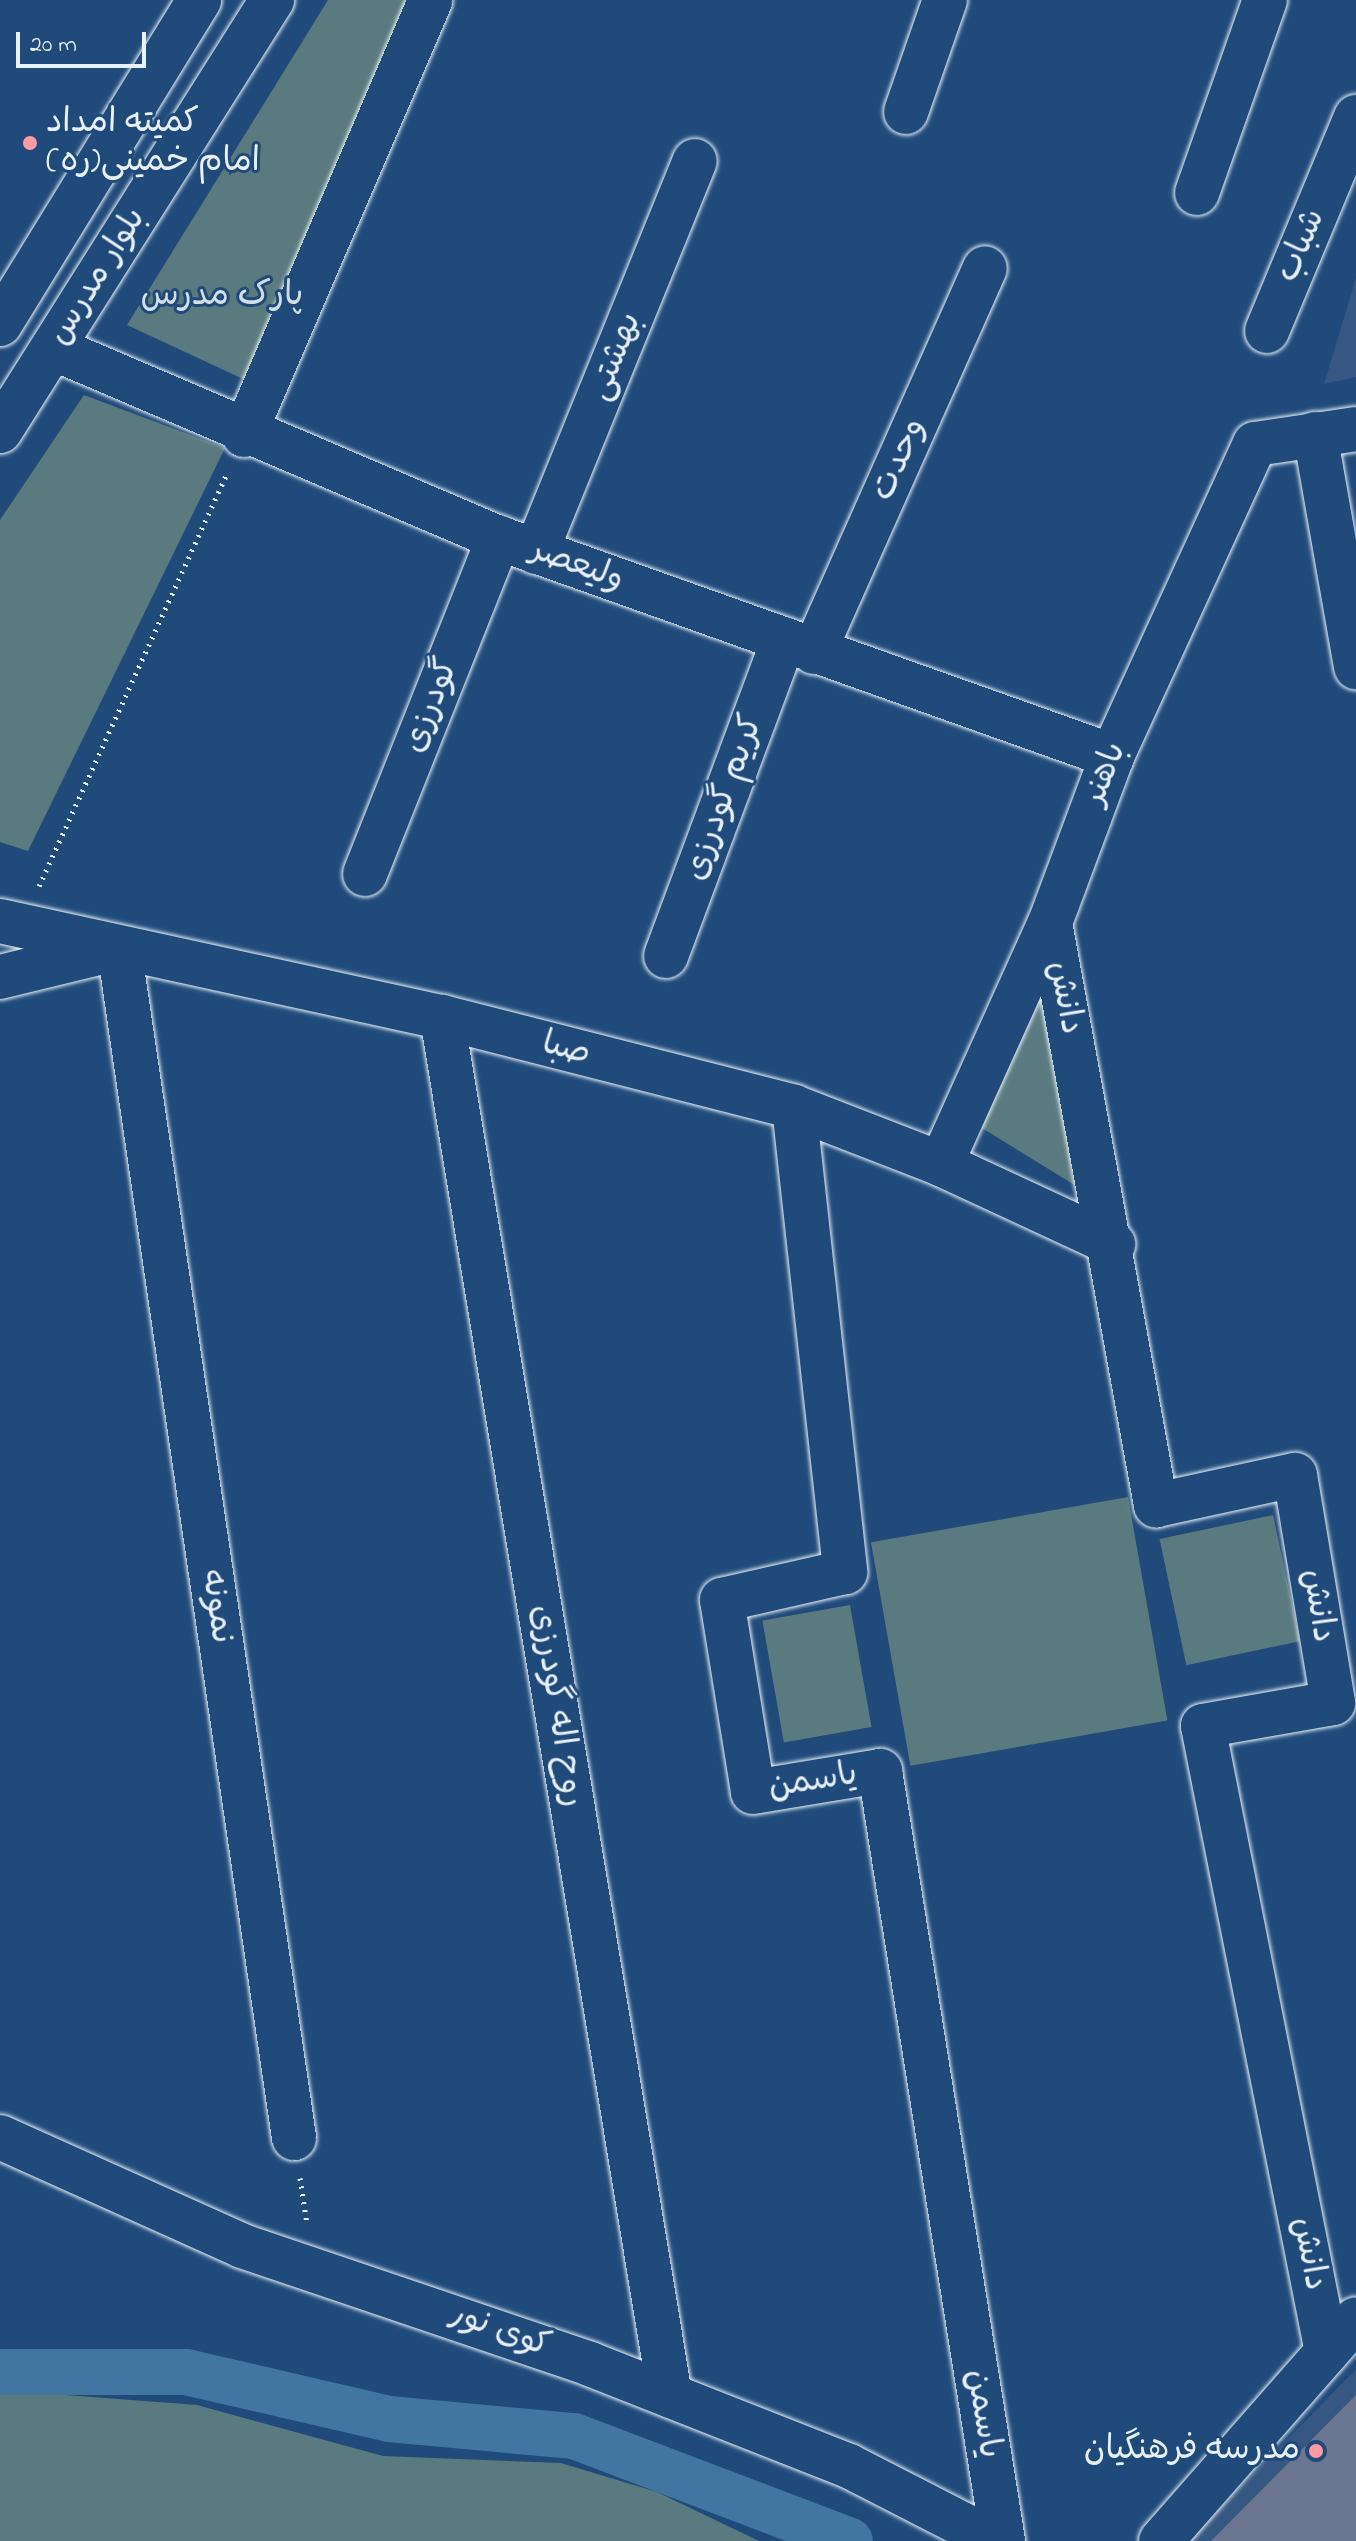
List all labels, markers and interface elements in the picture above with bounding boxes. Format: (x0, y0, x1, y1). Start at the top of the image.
scale bar (20, 16, 150, 66)
text: 20 m (30, 28, 77, 63)
place label: کمیته امداد امام خمینی(ره) (46, 103, 260, 182)
marker: کمیته امداد امام خمینی(ره) (21, 134, 39, 152)
street label: بلوار مدرس (40, 201, 156, 353)
street label: شباب (1268, 203, 1336, 289)
park label: پارک مدرس (141, 277, 303, 317)
street label: بهشتی (580, 307, 652, 407)
street label: وحدت (864, 412, 936, 508)
street label: ولیعصر (525, 530, 629, 602)
street label: گودرزی (395, 653, 469, 759)
street label: کریم گودرزی (676, 710, 774, 886)
street label: باهنر (1075, 737, 1137, 811)
street label: دانش (1037, 958, 1091, 1038)
street label: صبا (537, 1024, 595, 1076)
street label: نمونه (190, 1566, 242, 1648)
street label: دانش (1291, 1566, 1343, 1646)
street label: روح اله گودرزی (520, 1602, 592, 1810)
street label: یاسمن (766, 1755, 860, 1809)
street label: دانش (1281, 2214, 1335, 2294)
street label: کوی نور (444, 2294, 556, 2368)
street label: یاسمن (955, 2367, 1009, 2461)
place label: مدرسه فرهنگیان (1084, 2431, 1300, 2471)
marker: مدرسه فرهنگیان (1307, 2442, 1325, 2460)

